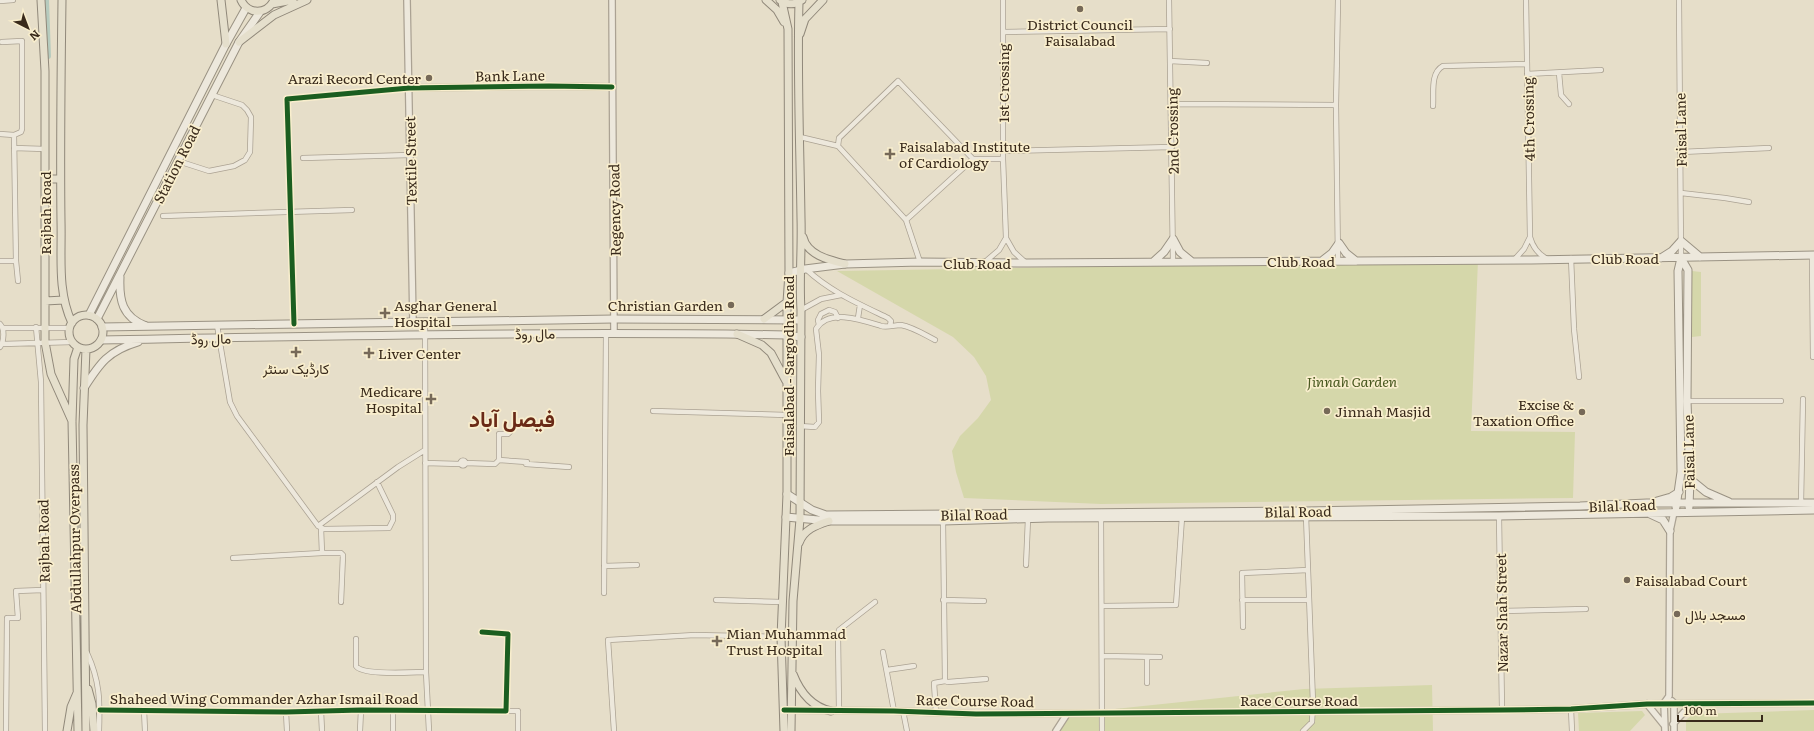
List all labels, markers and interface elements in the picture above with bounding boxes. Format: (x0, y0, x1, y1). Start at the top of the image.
marker: District Council Faisalabad (1075, 4, 1085, 14)
north arrow (8, 8, 48, 48)
place label: District Council Faisalabad (1027, 14, 1133, 50)
text: N (27, 27, 44, 45)
street label: 1st Crossing (993, 43, 1013, 123)
street label: Bank Lane (475, 64, 545, 86)
place label: Arazi Record Center (288, 68, 421, 88)
marker: Arazi Record Center (424, 73, 434, 83)
street label: 4th Crossing (1517, 77, 1539, 161)
street label: 2nd Crossing (1161, 87, 1183, 174)
street label: Faisal Lane (1669, 93, 1691, 167)
street label: Textile Street (399, 116, 421, 206)
street label: Station Road (148, 121, 204, 207)
place label: Faisalabad Institute of Cardiology (899, 136, 1030, 172)
marker: Faisalabad Institute of Cardiology (884, 148, 896, 160)
street label: Regency Road (603, 163, 625, 256)
street label: Rajbah Road (35, 171, 55, 255)
street label: Club Road (1591, 248, 1659, 268)
street label: Club Road (1267, 251, 1335, 271)
street label: Club Road (943, 253, 1011, 273)
street label: Faisalabad - Sargodha Road (778, 275, 798, 457)
place label: Asghar General Hospital (394, 295, 498, 331)
place label: Christian Garden (608, 295, 723, 315)
marker: Christian Garden (726, 300, 736, 310)
marker: Asghar General Hospital (379, 307, 391, 319)
street label: مال روڈ (515, 323, 555, 344)
street label: مال روڈ (191, 328, 231, 349)
place label: Liver Center (378, 343, 461, 363)
marker: کارڈیک سنٹر (290, 346, 302, 358)
marker: Liver Center (363, 347, 375, 359)
place label: کارڈیک سنٹر (262, 358, 329, 378)
park label: Jinnah Garden (1307, 371, 1398, 391)
place label: Medicare Hospital (360, 381, 422, 417)
marker: Medicare Hospital (425, 393, 437, 405)
place label: Excise & Taxation Office (1473, 394, 1574, 430)
district label: فیصل آباد (469, 401, 555, 434)
place label: Jinnah Masjid (1335, 401, 1431, 421)
marker: Jinnah Masjid (1322, 406, 1332, 416)
marker: Excise & Taxation Office (1577, 407, 1587, 417)
street label: Faisal Lane (1677, 415, 1699, 489)
street label: Abdullahpur Overpass (63, 464, 85, 614)
street label: Bilal Road (1588, 494, 1657, 516)
street label: Rajbah Road (32, 499, 54, 583)
street label: Bilal Road (1264, 500, 1332, 522)
street label: Bilal Road (940, 503, 1008, 525)
street label: Nazar Shah Street (1490, 553, 1512, 673)
place label: Faisalabad Court (1635, 570, 1748, 590)
marker: Faisalabad Court (1622, 575, 1632, 585)
place label: مسجد بلال (1685, 604, 1746, 625)
marker: مسجد بلال (1672, 609, 1682, 619)
place label: Mian Muhammad Trust Hospital (726, 623, 846, 659)
marker: Mian Muhammad Trust Hospital (711, 635, 723, 647)
street label: Shaheed Wing Commander Azhar Ismail Road (110, 688, 419, 708)
street label: Race Course Road (916, 689, 1035, 711)
street label: Race Course Road (1240, 690, 1359, 710)
scale bar (1678, 697, 1762, 723)
text: 100 m (1684, 701, 1717, 719)

